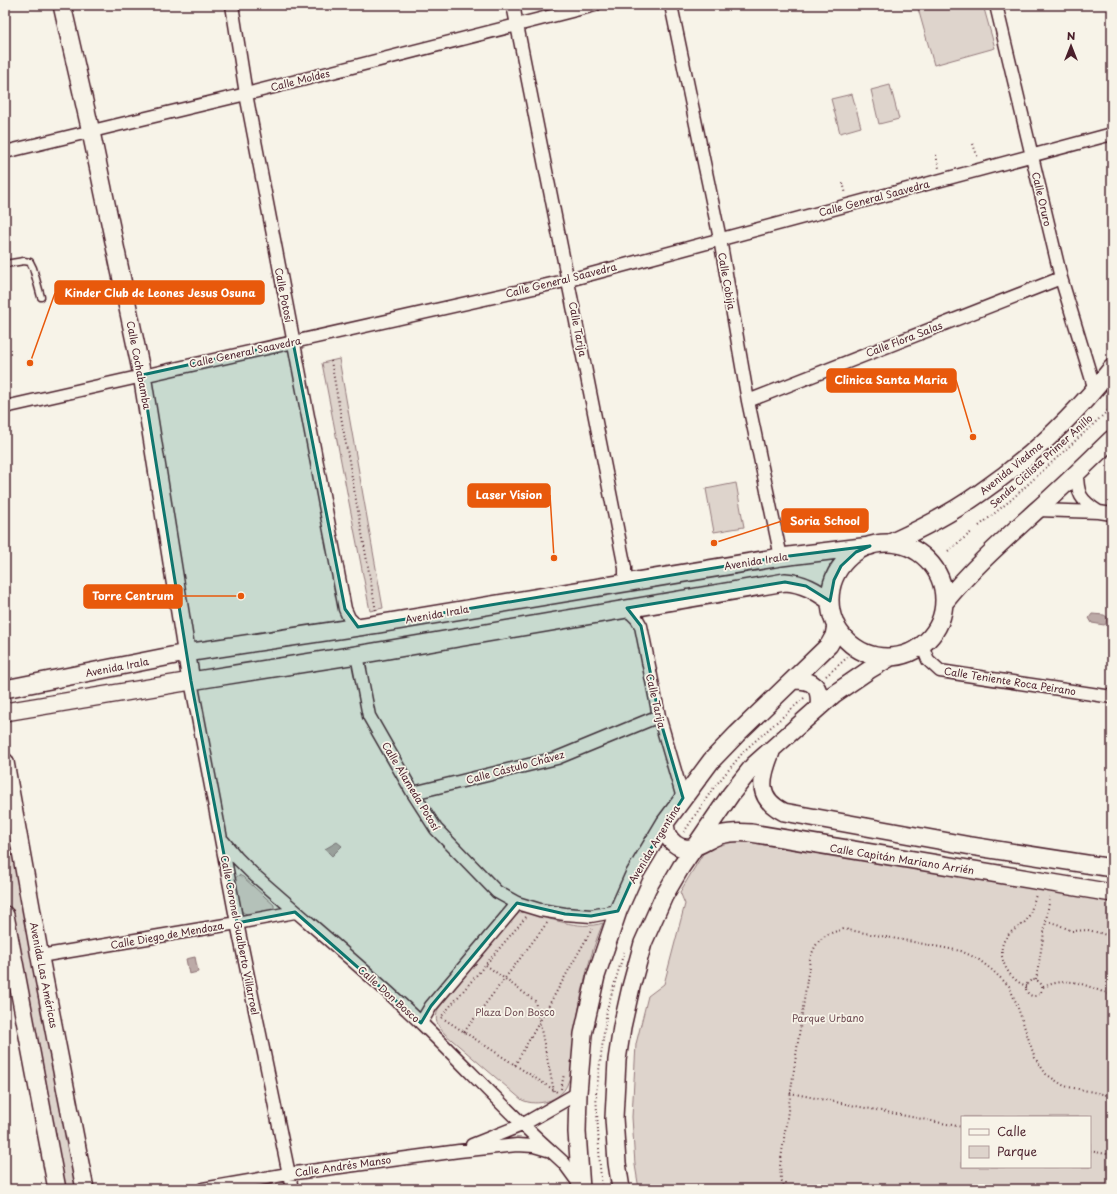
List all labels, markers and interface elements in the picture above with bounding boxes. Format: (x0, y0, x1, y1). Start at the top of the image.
north arrow (1051, 26, 1091, 66)
text: N (1067, 27, 1076, 44)
street label: Calle Moldes (269, 65, 331, 94)
street label: Calle Oruro (1029, 170, 1056, 228)
street label: Calle General Saavedra (817, 175, 932, 220)
street label: Calle Cobija (715, 251, 740, 311)
street label: Calle General Saavedra (504, 258, 619, 301)
street label: Calle Potosí (272, 266, 297, 324)
callout: Kinder Club de Leones Jesus Osuna (55, 281, 264, 304)
text: Kinder Club de Leones Jesus Osuna (64, 284, 256, 301)
street label: Calle Tarija (566, 300, 591, 358)
street label: Calle Flora Salas (863, 317, 945, 360)
street label: Calle Cochabamba (124, 319, 156, 411)
street label: Calle General Saavedra (188, 332, 303, 371)
callout: Clinica Santa Maria (827, 369, 956, 392)
text: Clinica Santa Maria (834, 371, 948, 388)
street label: Senda Ciclista Primer Anillo (986, 410, 1096, 511)
street label: Avenida Viedma (976, 437, 1046, 498)
callout: Laser Vision (468, 484, 550, 507)
text: Laser Vision (476, 486, 542, 503)
callout: Soria School (782, 509, 868, 532)
text: Soria School (790, 512, 860, 529)
street label: Avenida Irala (723, 548, 790, 573)
callout: Torre Centrum (84, 585, 182, 608)
text: Torre Centrum (92, 587, 174, 604)
street label: Avenida Irala (404, 600, 471, 626)
street label: Avenida Irala (84, 653, 151, 680)
street label: Calle Teniente Roca Peirano (943, 663, 1078, 698)
street label: Calle Tarija (643, 672, 670, 730)
street label: Calle Alameda Potosí (379, 738, 444, 833)
street label: Calle Cástulo Chávez (464, 746, 566, 787)
street label: Avenida Argentina (624, 801, 683, 886)
street label: Calle Capitán Mariano Arrién (829, 840, 975, 877)
street label: Calle Coronel Gualberto Villarroel (218, 854, 263, 1016)
street label: Calle Diego de Mendoza (109, 917, 225, 952)
street label: Avenida Las Américas (27, 921, 62, 1030)
street label: Calle Don Bosco (355, 962, 424, 1026)
park label: Plaza Don Bosco (475, 1004, 555, 1019)
park label: Parque Urbano (792, 1010, 864, 1025)
legend (961, 1116, 1091, 1168)
text: Calle (997, 1122, 1027, 1140)
text: Parque (997, 1142, 1037, 1160)
street label: Calle Andrés Manso (294, 1151, 392, 1180)

